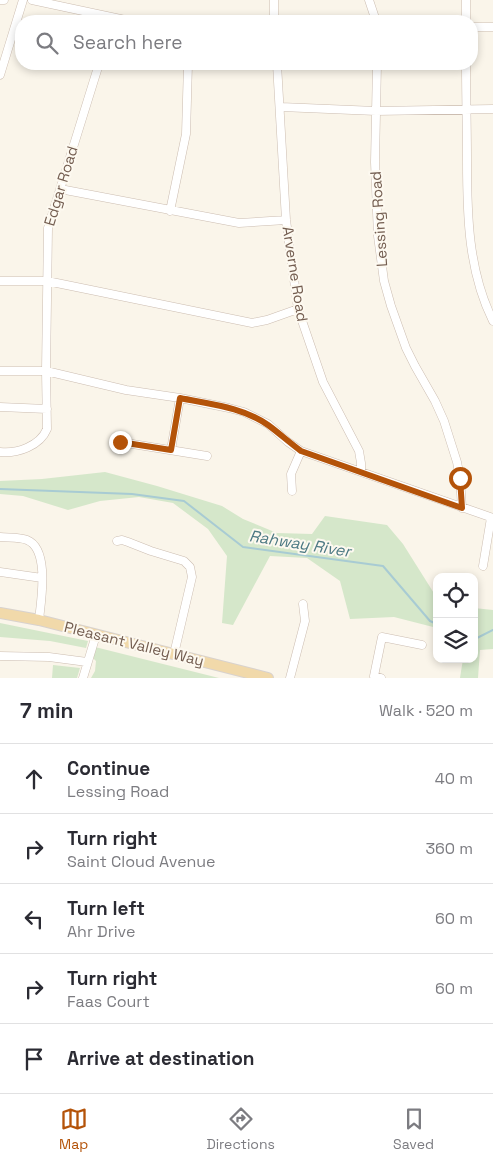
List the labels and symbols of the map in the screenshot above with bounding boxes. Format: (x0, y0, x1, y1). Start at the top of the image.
street label: Edgar Road (39, 144, 82, 228)
street label: Lessing Road (366, 170, 391, 268)
street label: Arverne Road (279, 225, 312, 323)
route end (109, 431, 132, 454)
route start (449, 467, 472, 490)
water label: Rahway River (248, 525, 354, 562)
street label: Pleasant Valley Way (62, 617, 206, 670)

